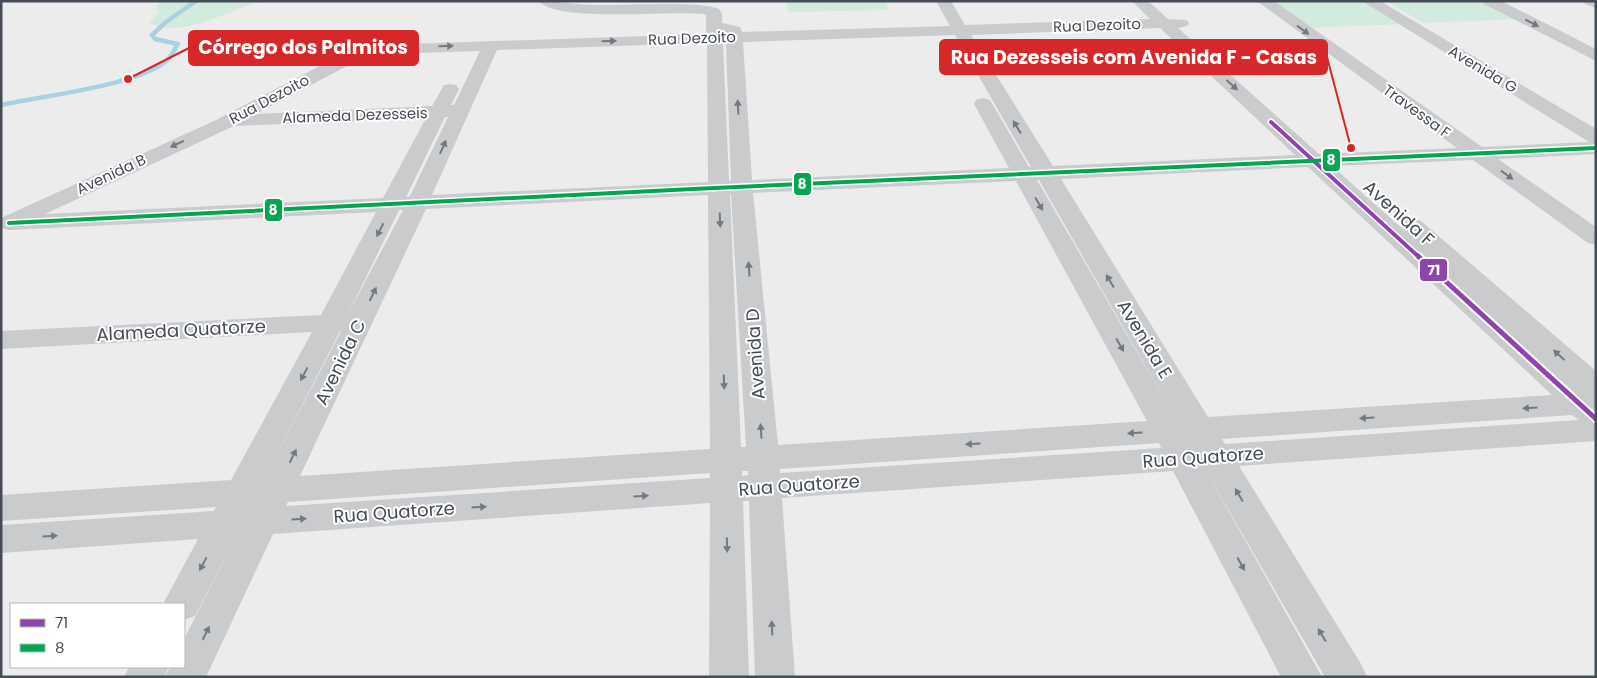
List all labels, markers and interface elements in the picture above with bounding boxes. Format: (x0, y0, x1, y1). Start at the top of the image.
street label: Rua Dezoito (1053, 13, 1141, 37)
one-way arrow (1525, 19, 1539, 27)
one-way arrow (1296, 24, 1309, 35)
street label: Rua Dezoito (648, 26, 736, 50)
callout: Córrego dos Palmitos (189, 31, 418, 65)
text: Córrego dos Palmitos (198, 34, 408, 61)
one-way arrow (601, 37, 617, 45)
callout: Rua Dezesseis com Avenida F - Casas (940, 40, 1327, 74)
street label: Avenida G (1445, 40, 1522, 98)
one-way arrow (438, 42, 454, 50)
text: Rua Dezesseis com Avenida F - Casas (951, 44, 1317, 71)
street label: Rua Dezoito (225, 69, 313, 129)
street label: Travessa F (1379, 79, 1455, 143)
one-way arrow (1225, 80, 1238, 91)
one-way arrow (734, 98, 742, 114)
street label: Alameda Dezesseis (282, 102, 428, 128)
one-way arrow (1013, 120, 1022, 133)
one-way arrow (170, 140, 184, 148)
one-way arrow (439, 140, 447, 154)
line badge: 8 (1322, 148, 1341, 172)
street label: Avenida B (73, 149, 149, 199)
text: 8 (1326, 150, 1336, 170)
one-way arrow (1500, 170, 1514, 180)
line badge: 8 (793, 172, 812, 196)
text: 8 (797, 174, 807, 194)
street label: Avenida F (1358, 174, 1440, 252)
one-way arrow (1035, 197, 1043, 212)
line badge: 8 (264, 198, 283, 222)
text: 8 (268, 200, 278, 220)
one-way arrow (716, 212, 724, 228)
one-way arrow (376, 222, 384, 237)
line badge: 71 (1419, 258, 1448, 282)
text: 71 (1428, 260, 1440, 280)
one-way arrow (744, 261, 752, 277)
one-way arrow (1106, 274, 1115, 287)
one-way arrow (369, 287, 377, 301)
street label: Avenida E (1112, 295, 1178, 383)
street label: Avenida D (739, 308, 771, 400)
street label: Alameda Quatorze (96, 313, 266, 347)
street label: Avenida C (309, 315, 371, 409)
one-way arrow (1115, 339, 1124, 352)
one-way arrow (1554, 349, 1566, 361)
one-way arrow (300, 366, 308, 381)
one-way arrow (720, 374, 728, 390)
one-way arrow (1521, 404, 1537, 412)
one-way arrow (1359, 414, 1375, 422)
one-way arrow (757, 423, 765, 439)
one-way arrow (1127, 429, 1143, 437)
one-way arrow (965, 440, 981, 448)
street label: Rua Quatorze (1142, 440, 1264, 474)
one-way arrow (289, 448, 297, 463)
street label: Rua Quatorze (738, 468, 860, 502)
one-way arrow (1235, 488, 1244, 501)
one-way arrow (633, 491, 649, 499)
street label: Rua Quatorze (333, 495, 455, 529)
one-way arrow (471, 502, 487, 510)
one-way arrow (292, 515, 308, 523)
one-way arrow (42, 531, 58, 539)
one-way arrow (723, 537, 731, 553)
one-way arrow (199, 556, 207, 571)
one-way arrow (1237, 557, 1245, 571)
legend (10, 603, 185, 668)
text: 71 (55, 612, 68, 633)
one-way arrow (768, 620, 776, 636)
one-way arrow (202, 626, 210, 640)
one-way arrow (1318, 627, 1326, 642)
text: 8 (55, 637, 64, 658)

